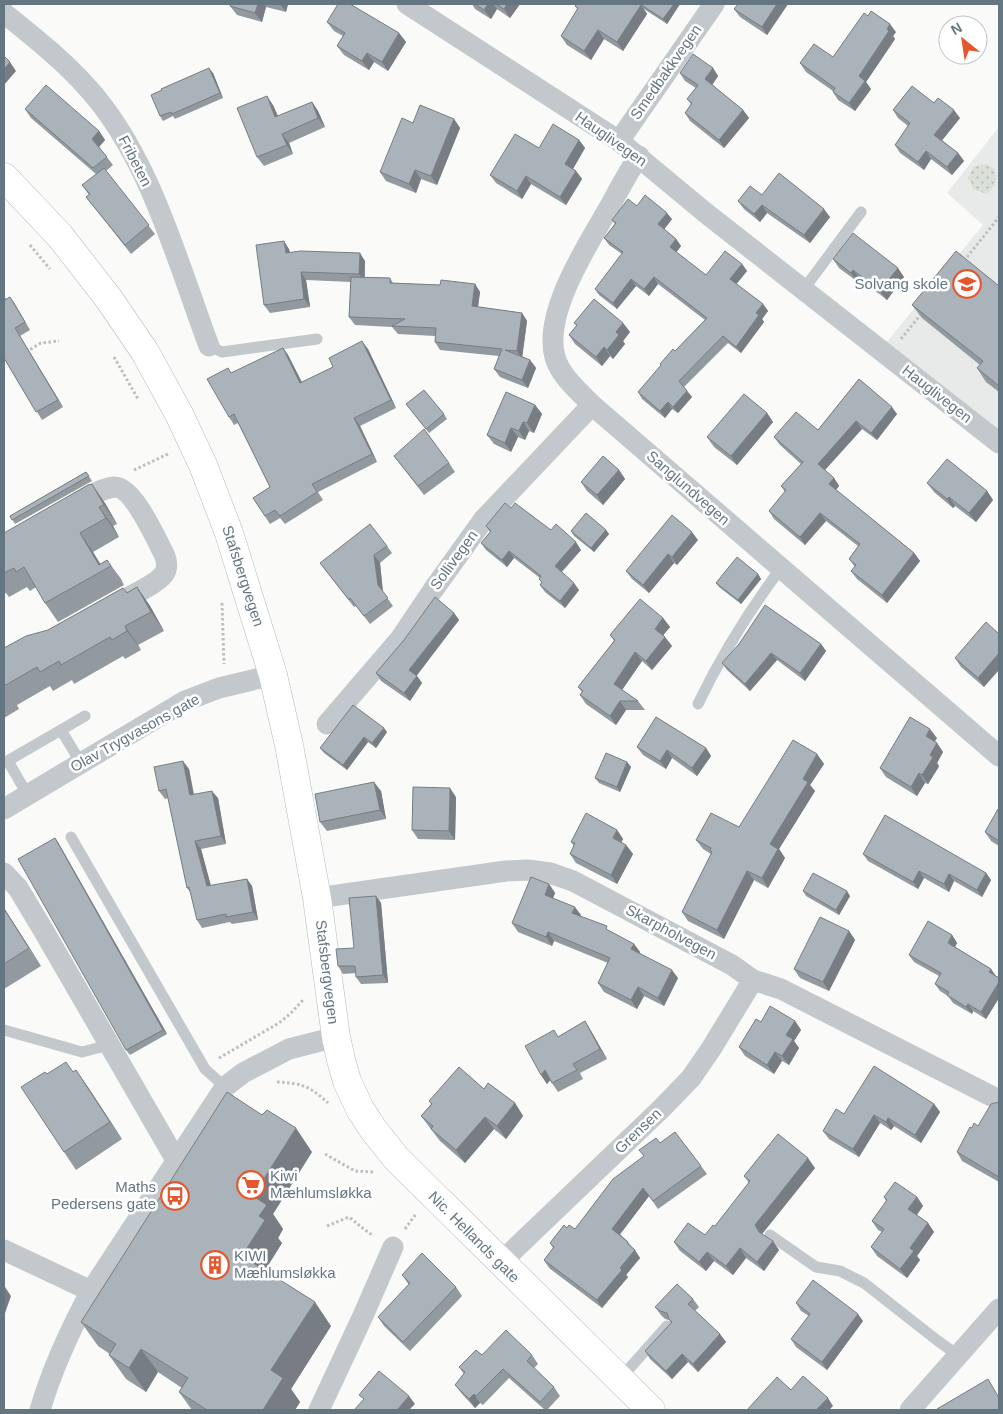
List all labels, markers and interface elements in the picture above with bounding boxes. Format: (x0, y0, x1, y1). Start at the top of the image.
north arrow (938, 15, 988, 65)
text: N (948, 19, 965, 38)
street label: Smedbakkvegen (627, 21, 705, 122)
street label: Hauglivegen (572, 108, 650, 169)
street label: Fribeten (115, 132, 156, 189)
school or university icon: Solvang skole (952, 269, 982, 299)
place label: Solvang skole (855, 275, 948, 292)
street label: Hauglivegen (899, 361, 975, 426)
street label: Sanglundvegen (643, 447, 733, 528)
street label: Stafsbergvegen (219, 523, 268, 628)
street label: Sollivegen (426, 527, 481, 593)
street label: Olav Trygvasons gate (67, 690, 202, 775)
street label: Skarpholvegen (623, 901, 719, 963)
street label: Stafsbergvegen (313, 919, 342, 1025)
street label: Grensen (611, 1105, 664, 1157)
place label: Kiwi Mæhlumsløkka (270, 1167, 372, 1201)
supermarket icon: Kiwi Mæhlumsløkka (236, 1170, 266, 1200)
place label: Maths Pedersens gate (51, 1178, 156, 1212)
bus stop icon: Maths Pedersens gate (160, 1181, 190, 1211)
street label: Nic. Hellands gate (425, 1188, 523, 1286)
place label: KIWI Mæhlumsløkka (234, 1247, 336, 1281)
building icon: KIWI Mæhlumsløkka (200, 1250, 230, 1280)

